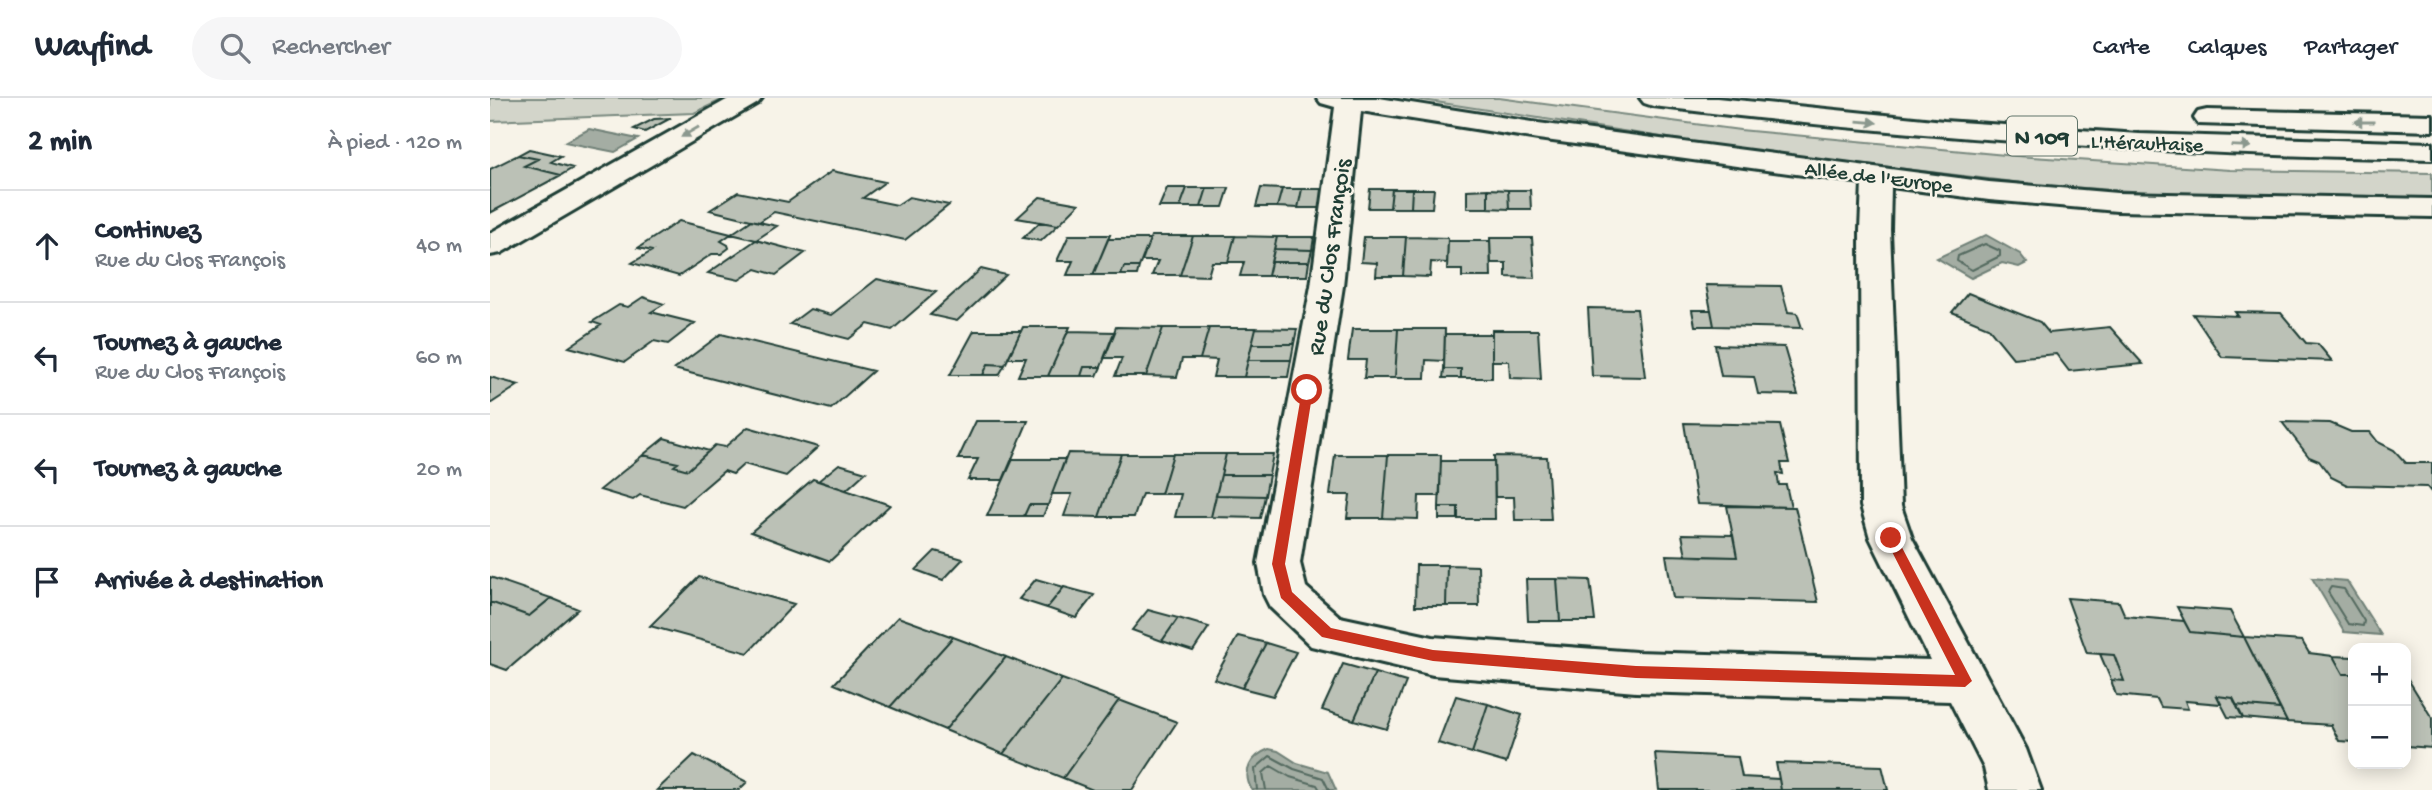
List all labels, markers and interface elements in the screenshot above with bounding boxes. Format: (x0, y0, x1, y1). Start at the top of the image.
search box (192, 17, 682, 80)
text: Wayfind (35, 29, 150, 67)
icon: search (216, 29, 254, 67)
text: Rechercher (272, 33, 390, 64)
text: Carte (2093, 34, 2150, 63)
text: Calques (2188, 34, 2266, 63)
text: Partager (2304, 34, 2397, 63)
one-way arrow (1856, 117, 1878, 128)
road number: N 109 (2007, 117, 2077, 156)
one-way arrow (2353, 117, 2375, 128)
text: 2 min (28, 126, 92, 161)
one-way arrow (681, 126, 700, 138)
text: À pied · 120 m (328, 130, 462, 157)
street label: L'Héraultaise (2090, 131, 2205, 160)
one-way arrow (2230, 141, 2252, 152)
street label: Rue du Clos François (1303, 156, 1360, 358)
street label: Allée de l'Europe (1803, 158, 1955, 201)
text: Continuez (95, 217, 201, 248)
icon: ahead (28, 227, 66, 265)
text: 40 m (416, 233, 462, 260)
text: Rue du Clos François (95, 248, 285, 275)
text: Tournez à gauche (95, 329, 282, 360)
icon: left (28, 339, 66, 377)
text: 60 m (416, 345, 462, 372)
text: Rue du Clos François (95, 360, 285, 387)
route start (1291, 374, 1322, 405)
icon: left (28, 451, 66, 489)
text: Tournez à gauche (95, 455, 282, 486)
text: 20 m (416, 457, 462, 484)
route end (1875, 522, 1906, 553)
icon: arrive (28, 563, 66, 601)
text: Arrivée à destination (95, 567, 323, 598)
map controls (2348, 643, 2411, 769)
button: + (2348, 643, 2411, 706)
button: − (2348, 706, 2411, 769)

